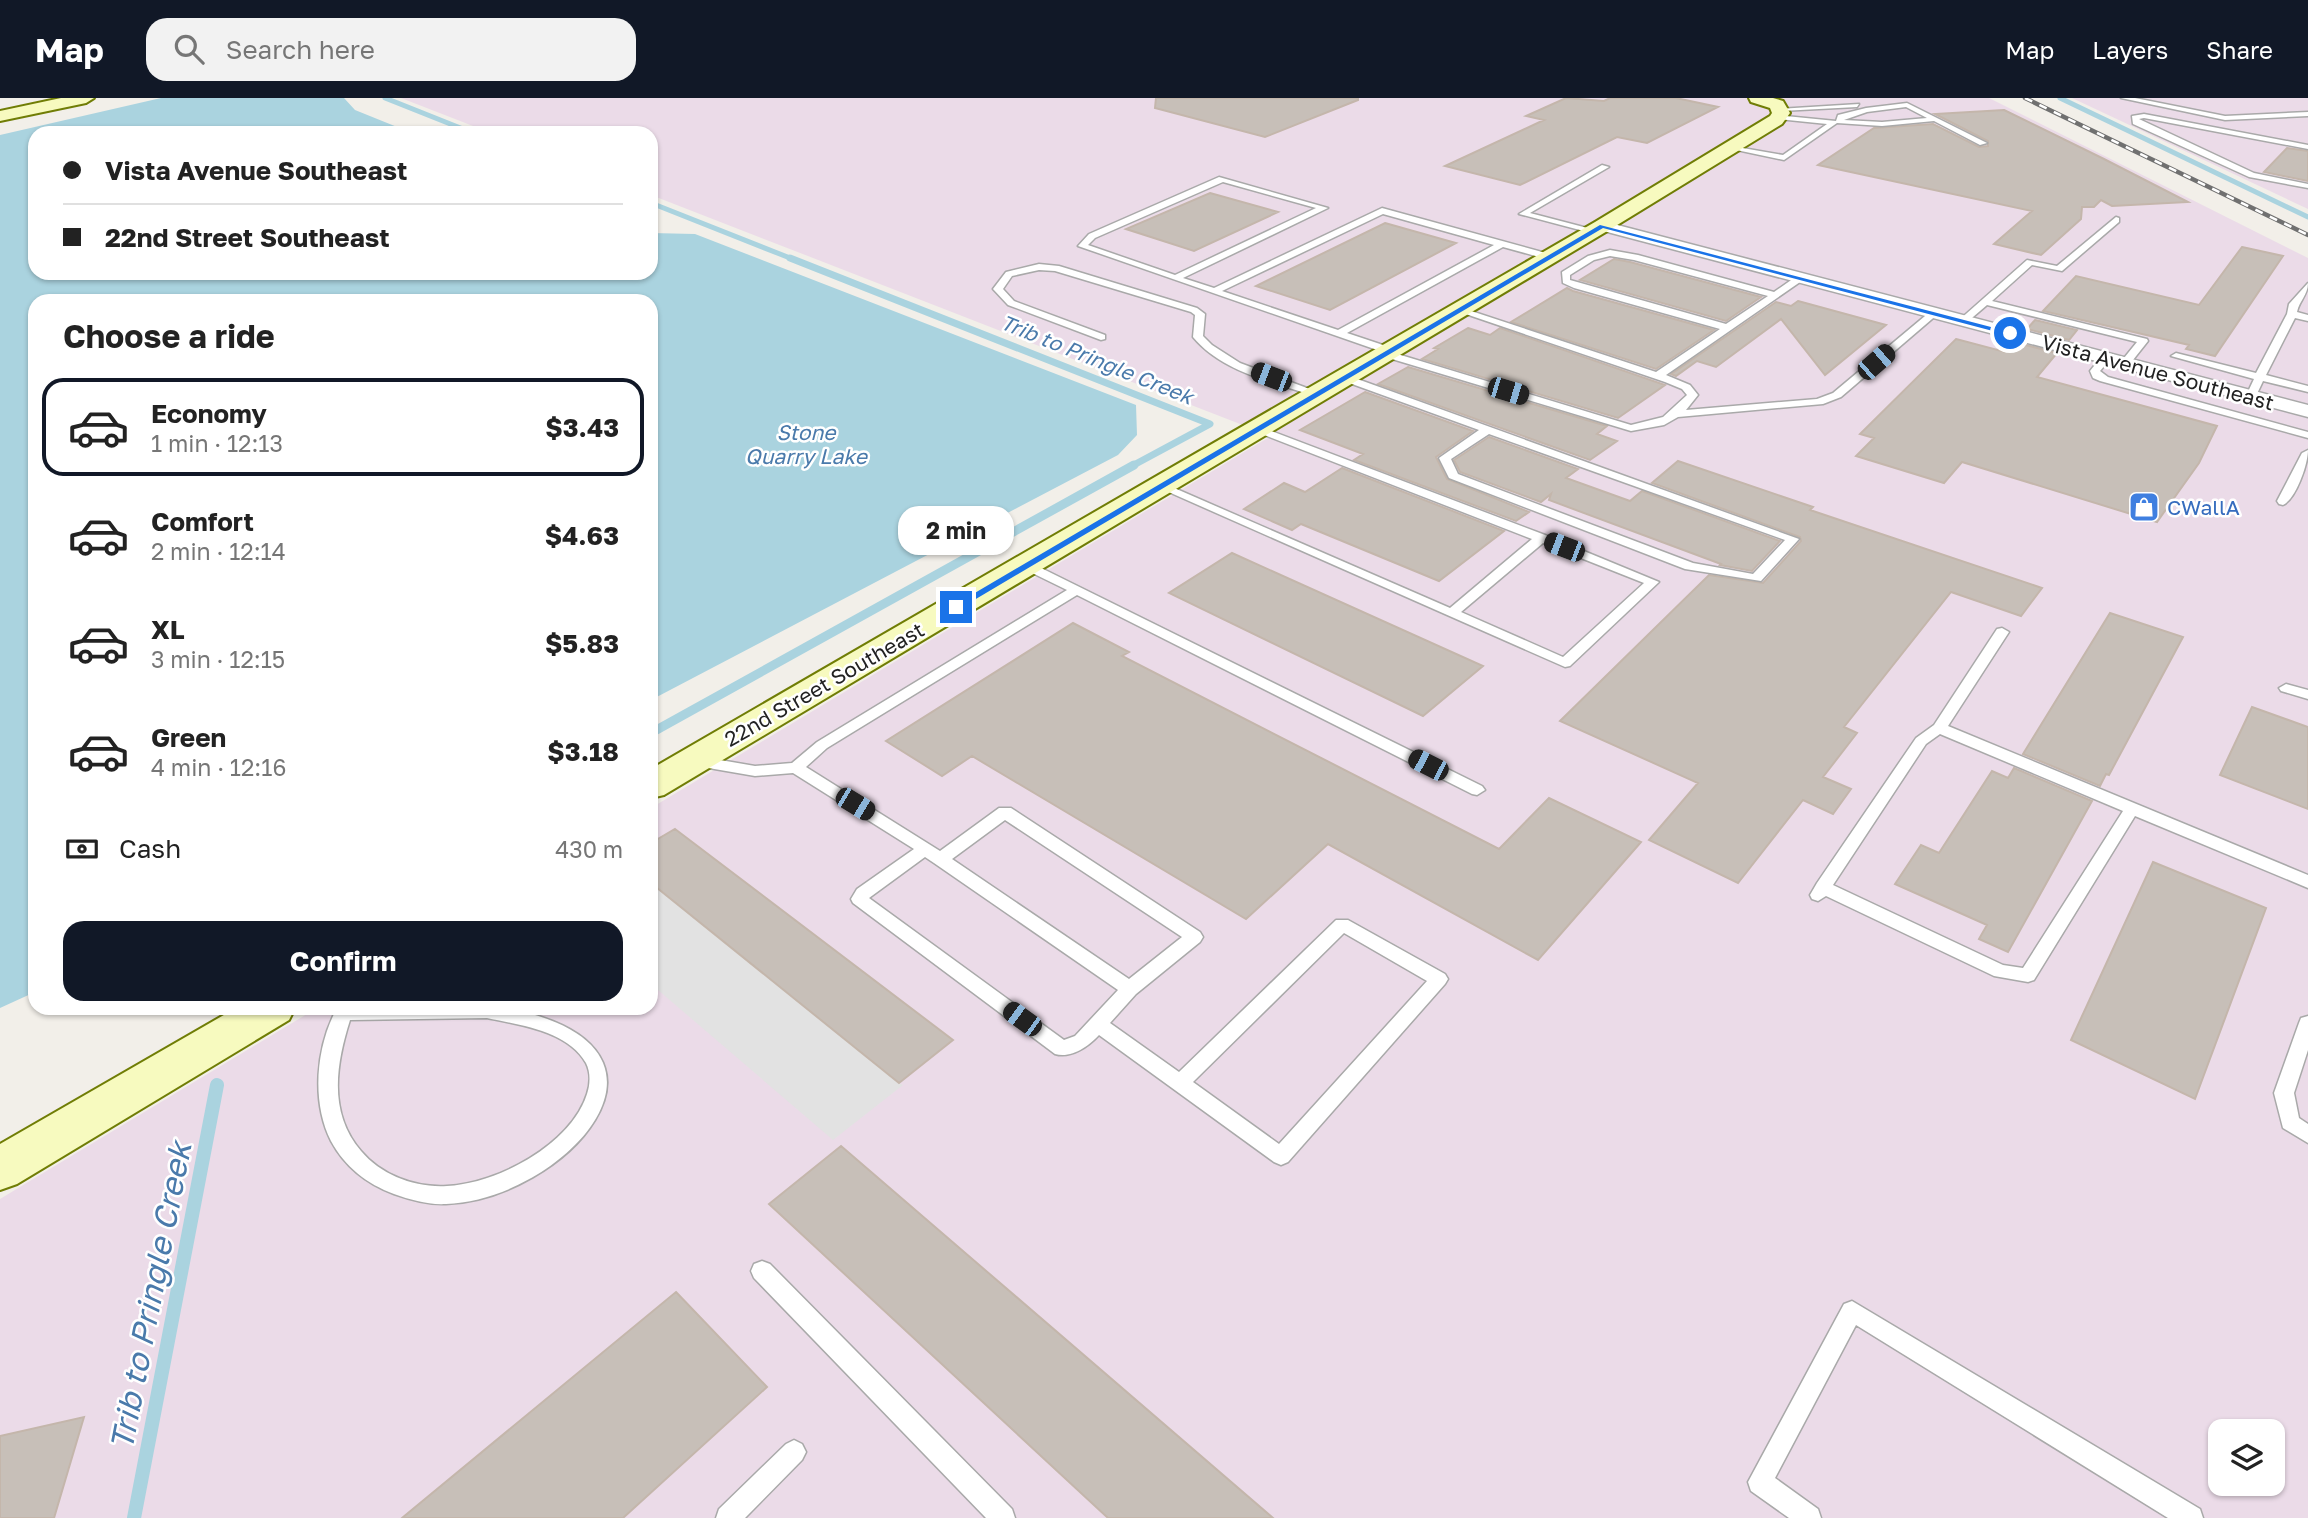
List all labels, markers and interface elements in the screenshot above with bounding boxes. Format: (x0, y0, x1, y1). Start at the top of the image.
search box (146, 18, 636, 81)
text: Map (35, 30, 104, 69)
icon: search (170, 30, 208, 68)
text: Search here (226, 34, 375, 65)
text: Map (2005, 35, 2054, 64)
text: Layers (2092, 35, 2168, 64)
text: Share (2206, 35, 2273, 64)
text: Vista Avenue Southeast (105, 155, 407, 186)
text: 22nd Street Southeast (105, 222, 390, 253)
water label: Trib to Pringle Creek (997, 309, 1199, 410)
text: Choose a ride (63, 317, 275, 355)
route start (1994, 317, 2026, 349)
street label: Vista Avenue Southeast (2039, 328, 2277, 416)
car (1854, 340, 1899, 384)
car (1248, 360, 1295, 394)
car (1485, 375, 1532, 407)
icon: car (67, 396, 130, 459)
text: Economy (151, 398, 267, 429)
text: $3.43 (545, 412, 619, 443)
water label: Stone Quarry Lake (745, 419, 869, 469)
text: 1 min · 12:13 (151, 429, 283, 457)
shop icon: CWallA (2127, 490, 2161, 524)
place label: CWallA (2167, 494, 2240, 520)
icon: car (67, 504, 130, 567)
callout: 2 min (898, 505, 1014, 554)
text: Comfort (151, 506, 254, 537)
text: 2 min (926, 516, 986, 544)
text: $4.63 (545, 520, 619, 551)
car (1541, 530, 1588, 564)
text: 2 min · 12:14 (151, 537, 286, 565)
route end (940, 591, 972, 623)
icon: car (67, 612, 130, 675)
text: XL (151, 614, 185, 645)
street label: 22nd Street Southeast (719, 616, 929, 752)
text: $5.83 (545, 628, 619, 659)
text: 3 min · 12:15 (151, 645, 285, 673)
icon: car (67, 720, 130, 783)
text: Green (151, 722, 226, 753)
text: $3.18 (547, 736, 619, 767)
car (1405, 746, 1452, 784)
text: 4 min · 12:16 (151, 753, 286, 781)
car (832, 784, 879, 824)
icon: cash (63, 830, 101, 868)
text: Cash (119, 833, 181, 864)
text: 430 m (555, 835, 623, 863)
button: Confirm (63, 921, 623, 1001)
car (999, 998, 1046, 1040)
water label: Trib to Pringle Creek (102, 1136, 199, 1453)
map controls (2208, 1419, 2285, 1496)
button: layers (2208, 1419, 2285, 1496)

